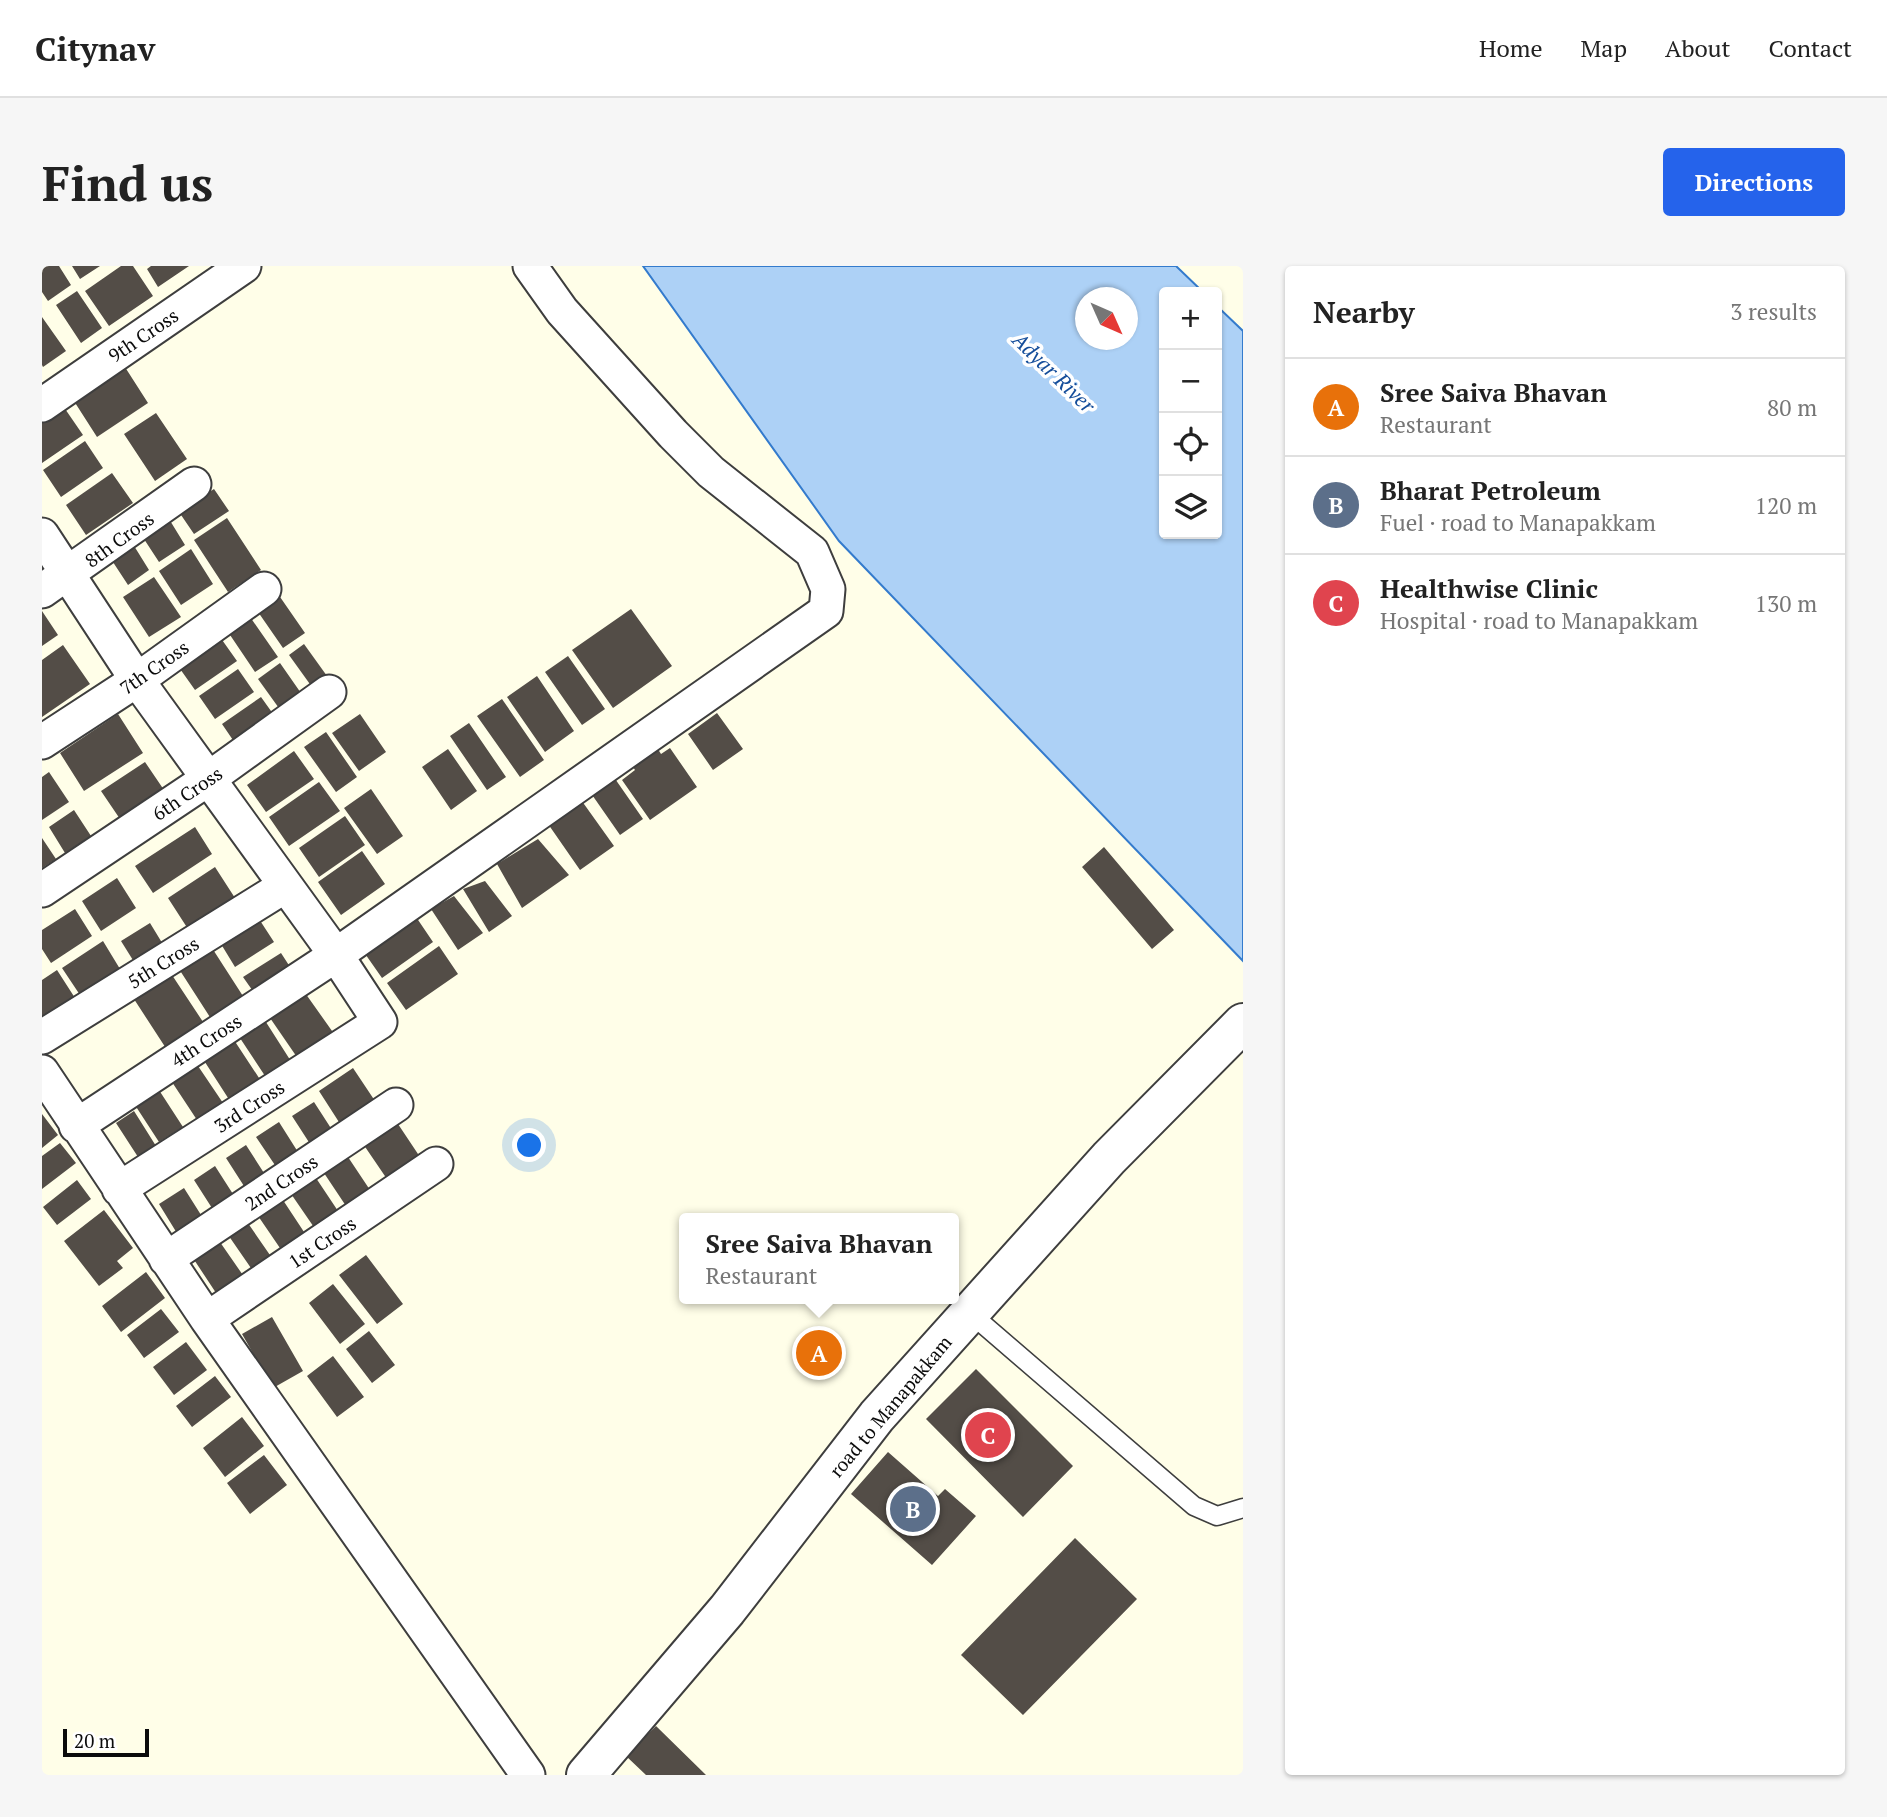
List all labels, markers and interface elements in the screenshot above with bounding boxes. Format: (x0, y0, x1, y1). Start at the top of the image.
text: Citynav (35, 27, 155, 70)
text: Home (1479, 32, 1543, 64)
text: Map (1581, 32, 1627, 64)
text: About (1665, 32, 1731, 64)
text: Contact (1769, 32, 1852, 64)
button: Directions (1663, 148, 1845, 216)
text: Find us (42, 150, 213, 215)
north arrow (1075, 287, 1138, 350)
map controls (1159, 287, 1222, 539)
button: + (1159, 287, 1222, 350)
text: Nearby (1313, 292, 1415, 332)
text: 3 results (1730, 296, 1817, 327)
street label: 9th Cross (103, 302, 183, 368)
water label: Adyar River (1005, 324, 1102, 419)
button: − (1159, 350, 1222, 413)
text: Sree Saiva Bhavan (1380, 375, 1607, 409)
text: A (1328, 392, 1344, 423)
text: 80 m (1767, 392, 1817, 423)
text: Restaurant (1380, 409, 1492, 440)
button: locate (1159, 413, 1222, 476)
text: Bharat Petroleum (1380, 473, 1601, 507)
button: layers (1159, 476, 1222, 539)
text: B (1329, 490, 1343, 521)
text: 120 m (1755, 490, 1817, 521)
street label: 8th Cross (80, 506, 158, 572)
text: Fuel · road to Manapakkam (1380, 507, 1656, 538)
text: Healthwise Clinic (1380, 571, 1598, 605)
text: C (1329, 588, 1344, 619)
text: 130 m (1755, 588, 1817, 619)
text: Hospital · road to Manapakkam (1380, 605, 1698, 636)
street label: 7th Cross (115, 634, 193, 700)
street label: 6th Cross (147, 760, 227, 826)
street label: 5th Cross (123, 930, 203, 994)
street label: 4th Cross (166, 1008, 246, 1072)
street label: 3rd Cross (209, 1074, 289, 1138)
your location (512, 1128, 546, 1162)
street label: 2nd Cross (240, 1148, 322, 1216)
street label: 1st Cross (283, 1210, 361, 1274)
popup (679, 1213, 959, 1304)
text: Sree Saiva Bhavan (705, 1226, 933, 1260)
text: Restaurant (705, 1260, 817, 1291)
pin: A (796, 1327, 842, 1379)
street label: road to Manapakkam (823, 1329, 957, 1482)
pin: C (965, 1409, 1011, 1461)
pin: B (890, 1483, 936, 1535)
scale bar (63, 1726, 149, 1758)
text: 20 m (74, 1728, 115, 1753)

